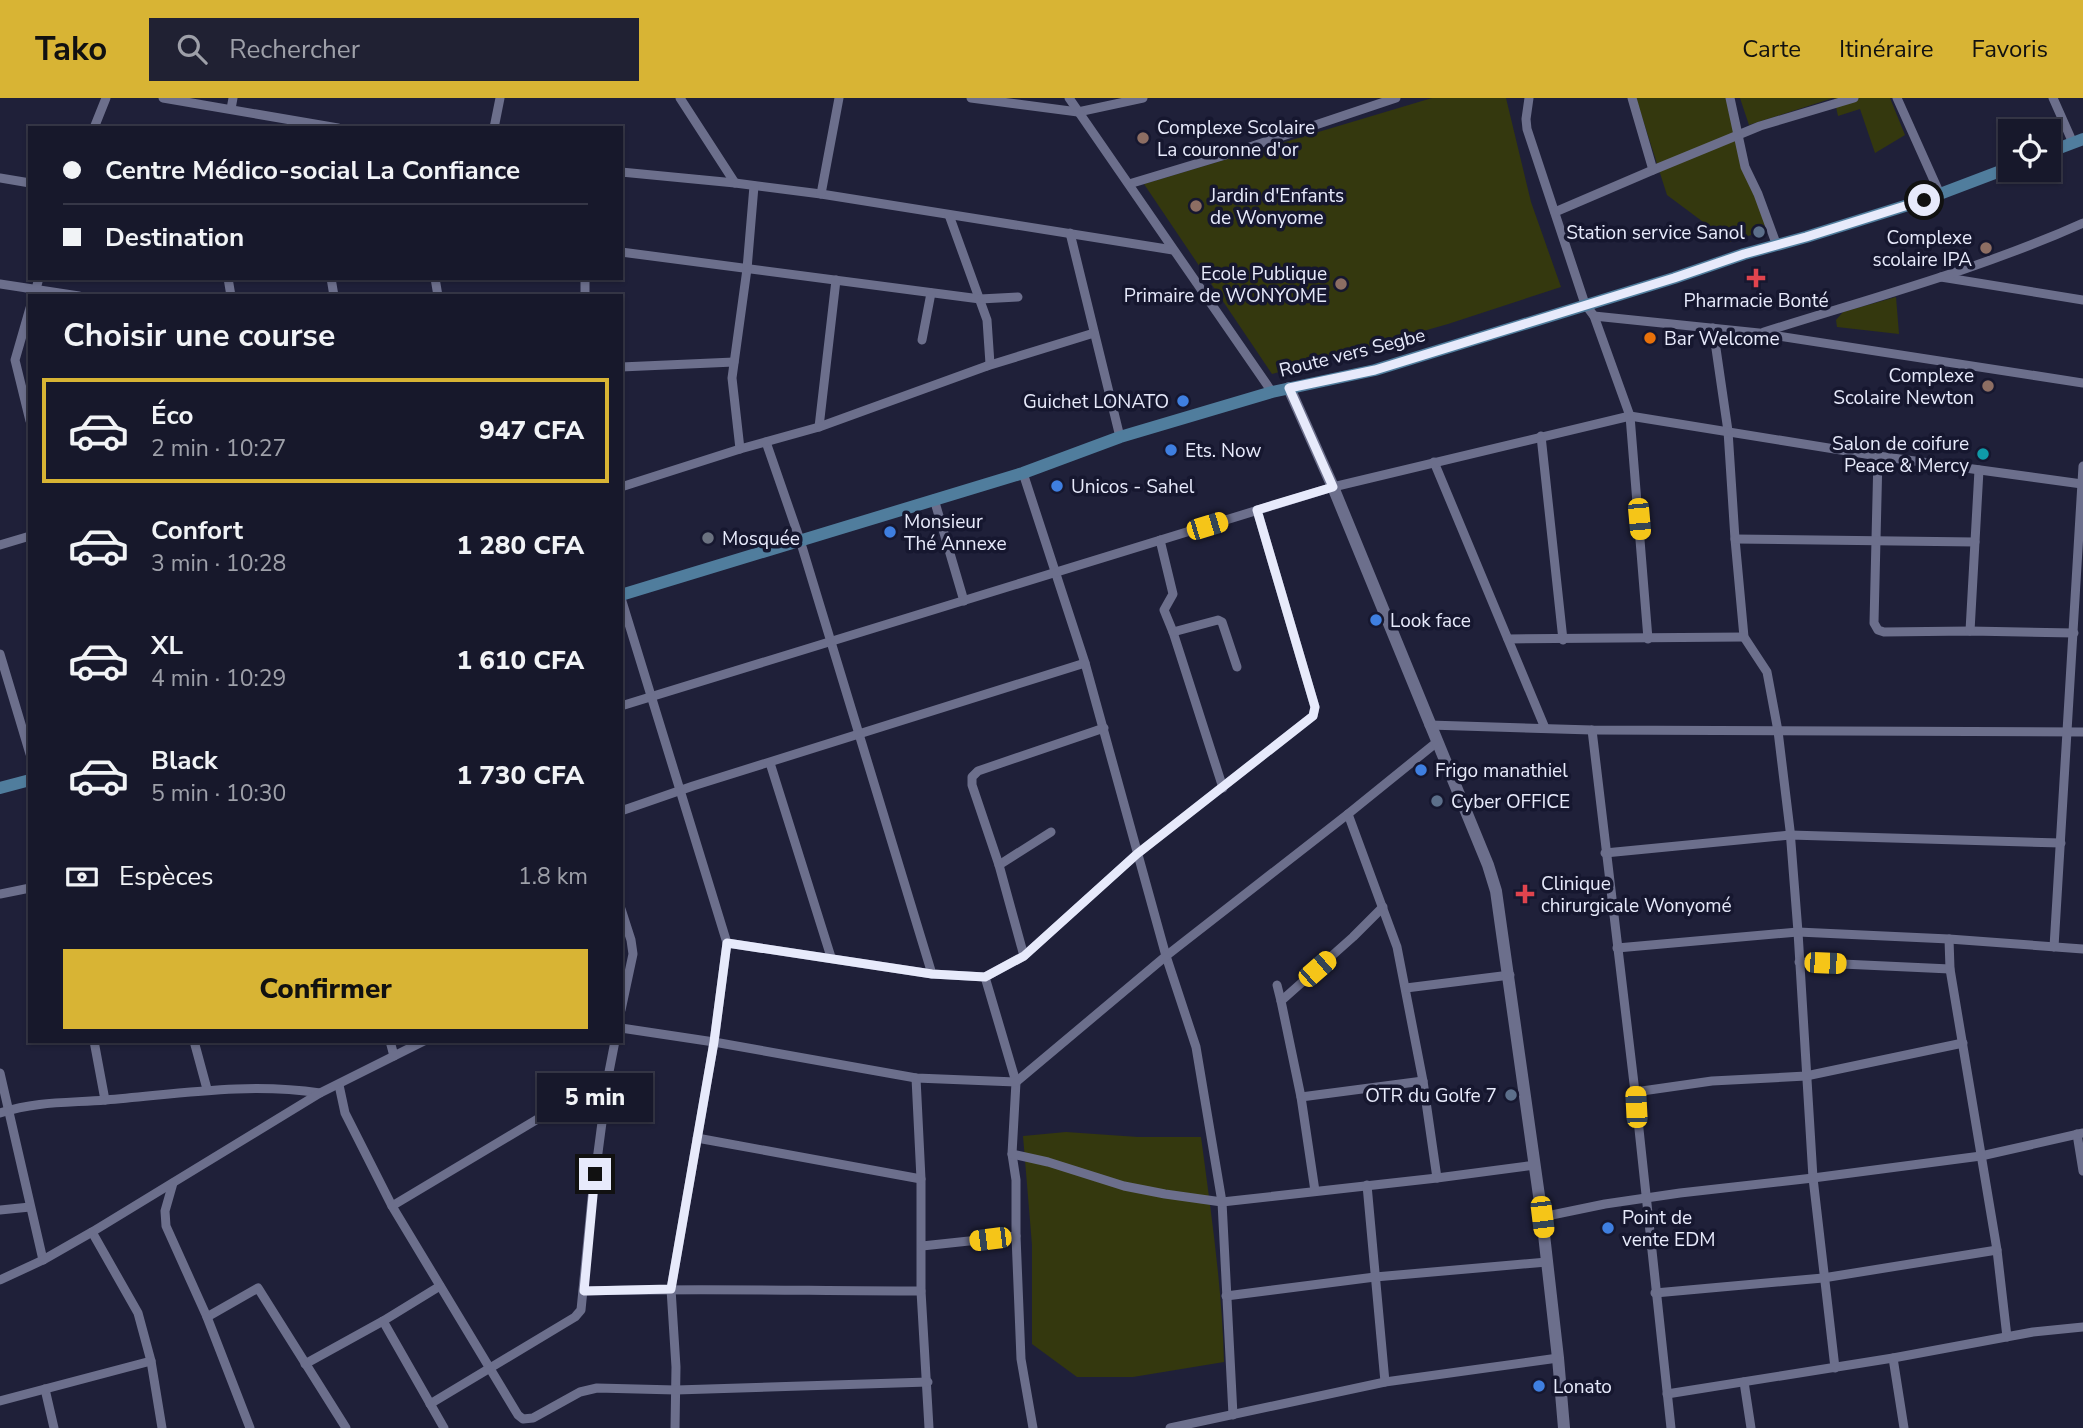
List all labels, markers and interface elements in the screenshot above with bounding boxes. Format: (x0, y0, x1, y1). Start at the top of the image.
search box (149, 18, 639, 81)
text: Tako (35, 27, 107, 72)
icon: search (173, 30, 211, 68)
text: Rechercher (229, 32, 360, 67)
text: Carte (1742, 33, 1801, 65)
text: Itinéraire (1839, 33, 1933, 65)
text: Favoris (1971, 33, 2048, 65)
place label: Complexe Scolaire La couronne d'or (1157, 115, 1315, 163)
map controls (1998, 119, 2061, 182)
button: locate (1998, 119, 2061, 182)
marker: Complexe Scolaire La couronne d'or (1135, 130, 1151, 146)
text: Centre Médico-social La Confiance (105, 153, 520, 188)
place label: Jardin d'Enfants de Wonyome (1209, 183, 1344, 231)
route start (1908, 184, 1940, 216)
marker: Jardin d'Enfants de Wonyome (1188, 198, 1204, 214)
text: Destination (105, 220, 244, 255)
place label: Station service Sanol (1566, 220, 1745, 246)
marker: Station service Sanol (1751, 224, 1767, 240)
place label: Complexe scolaire IPA (1873, 225, 1972, 273)
marker: Complexe scolaire IPA (1978, 240, 1994, 256)
place label: Ecole Publique Primaire de WONYOME (1124, 261, 1327, 309)
marker: Pharmacie Bonté (1748, 270, 1764, 286)
marker: Ecole Publique Primaire de WONYOME (1333, 276, 1349, 292)
place label: Pharmacie Bonté (1683, 288, 1829, 314)
text: Choisir une course (63, 314, 335, 357)
street label: Route vers Segbe (1276, 322, 1428, 384)
place label: Bar Welcome (1664, 326, 1780, 352)
marker: Bar Welcome (1642, 330, 1658, 346)
place label: Complexe Scolaire Newton (1833, 363, 1974, 411)
marker: Complexe Scolaire Newton (1980, 378, 1996, 394)
place label: Guichet LONATO (1023, 389, 1169, 415)
marker: Guichet LONATO (1175, 393, 1191, 409)
text: Éco (151, 398, 193, 433)
icon: car (67, 399, 130, 462)
text: 947 CFA (479, 413, 584, 448)
place label: Salon de coifure Peace & Mercy (1832, 431, 1969, 479)
text: 2 min · 10:27 (151, 433, 286, 464)
place label: Ets. Now (1185, 438, 1261, 464)
marker: Ets. Now (1163, 442, 1179, 458)
marker: Salon de coifure Peace & Mercy (1975, 446, 1991, 462)
place label: Unicos - Sahel (1071, 474, 1195, 500)
marker: Unicos - Sahel (1049, 478, 1065, 494)
car (1627, 497, 1652, 541)
place label: Monsieur Thé Annexe (904, 509, 1007, 557)
car (1184, 510, 1231, 542)
text: Confort (151, 513, 243, 548)
icon: car (67, 514, 130, 577)
marker: Monsieur Thé Annexe (882, 524, 898, 540)
place label: Mosquée (722, 526, 800, 552)
text: 1 280 CFA (456, 528, 584, 563)
marker: Mosquée (700, 530, 716, 546)
text: 3 min · 10:28 (151, 548, 286, 579)
place label: Look face (1390, 608, 1471, 634)
marker: Look face (1368, 612, 1384, 628)
text: XL (151, 628, 183, 663)
icon: car (67, 629, 130, 692)
text: 1 610 CFA (456, 643, 584, 678)
text: 4 min · 10:29 (151, 663, 286, 694)
text: Black (151, 743, 218, 778)
icon: car (67, 744, 130, 807)
text: 1 730 CFA (456, 758, 584, 793)
place label: Frigo manathiel (1435, 758, 1568, 784)
marker: Frigo manathiel (1413, 762, 1429, 778)
text: 5 min · 10:30 (151, 778, 286, 809)
place label: Cyber OFFICE (1451, 789, 1570, 815)
marker: Cyber OFFICE (1429, 793, 1445, 809)
icon: cash (63, 858, 101, 896)
text: Espèces (119, 859, 214, 894)
text: 1.8 km (518, 861, 588, 892)
place label: Clinique chirurgicale Wonyomé (1541, 871, 1732, 919)
marker: Clinique chirurgicale Wonyomé (1515, 884, 1535, 904)
car (1295, 947, 1340, 991)
button: Confirmer (63, 949, 588, 1029)
car (1804, 952, 1847, 974)
callout: 5 min (537, 1072, 653, 1122)
text: 5 min (565, 1082, 625, 1113)
place label: OTR du Golfe 7 (1365, 1083, 1497, 1109)
car (1625, 1085, 1648, 1129)
marker: OTR du Golfe 7 (1503, 1087, 1519, 1103)
route end (579, 1158, 611, 1190)
car (1530, 1195, 1555, 1239)
place label: Point de vente EDM (1622, 1205, 1716, 1253)
marker: Point de vente EDM (1600, 1220, 1616, 1236)
car (968, 1226, 1013, 1252)
place label: Lonato (1553, 1374, 1612, 1400)
marker: Lonato (1531, 1378, 1547, 1394)

